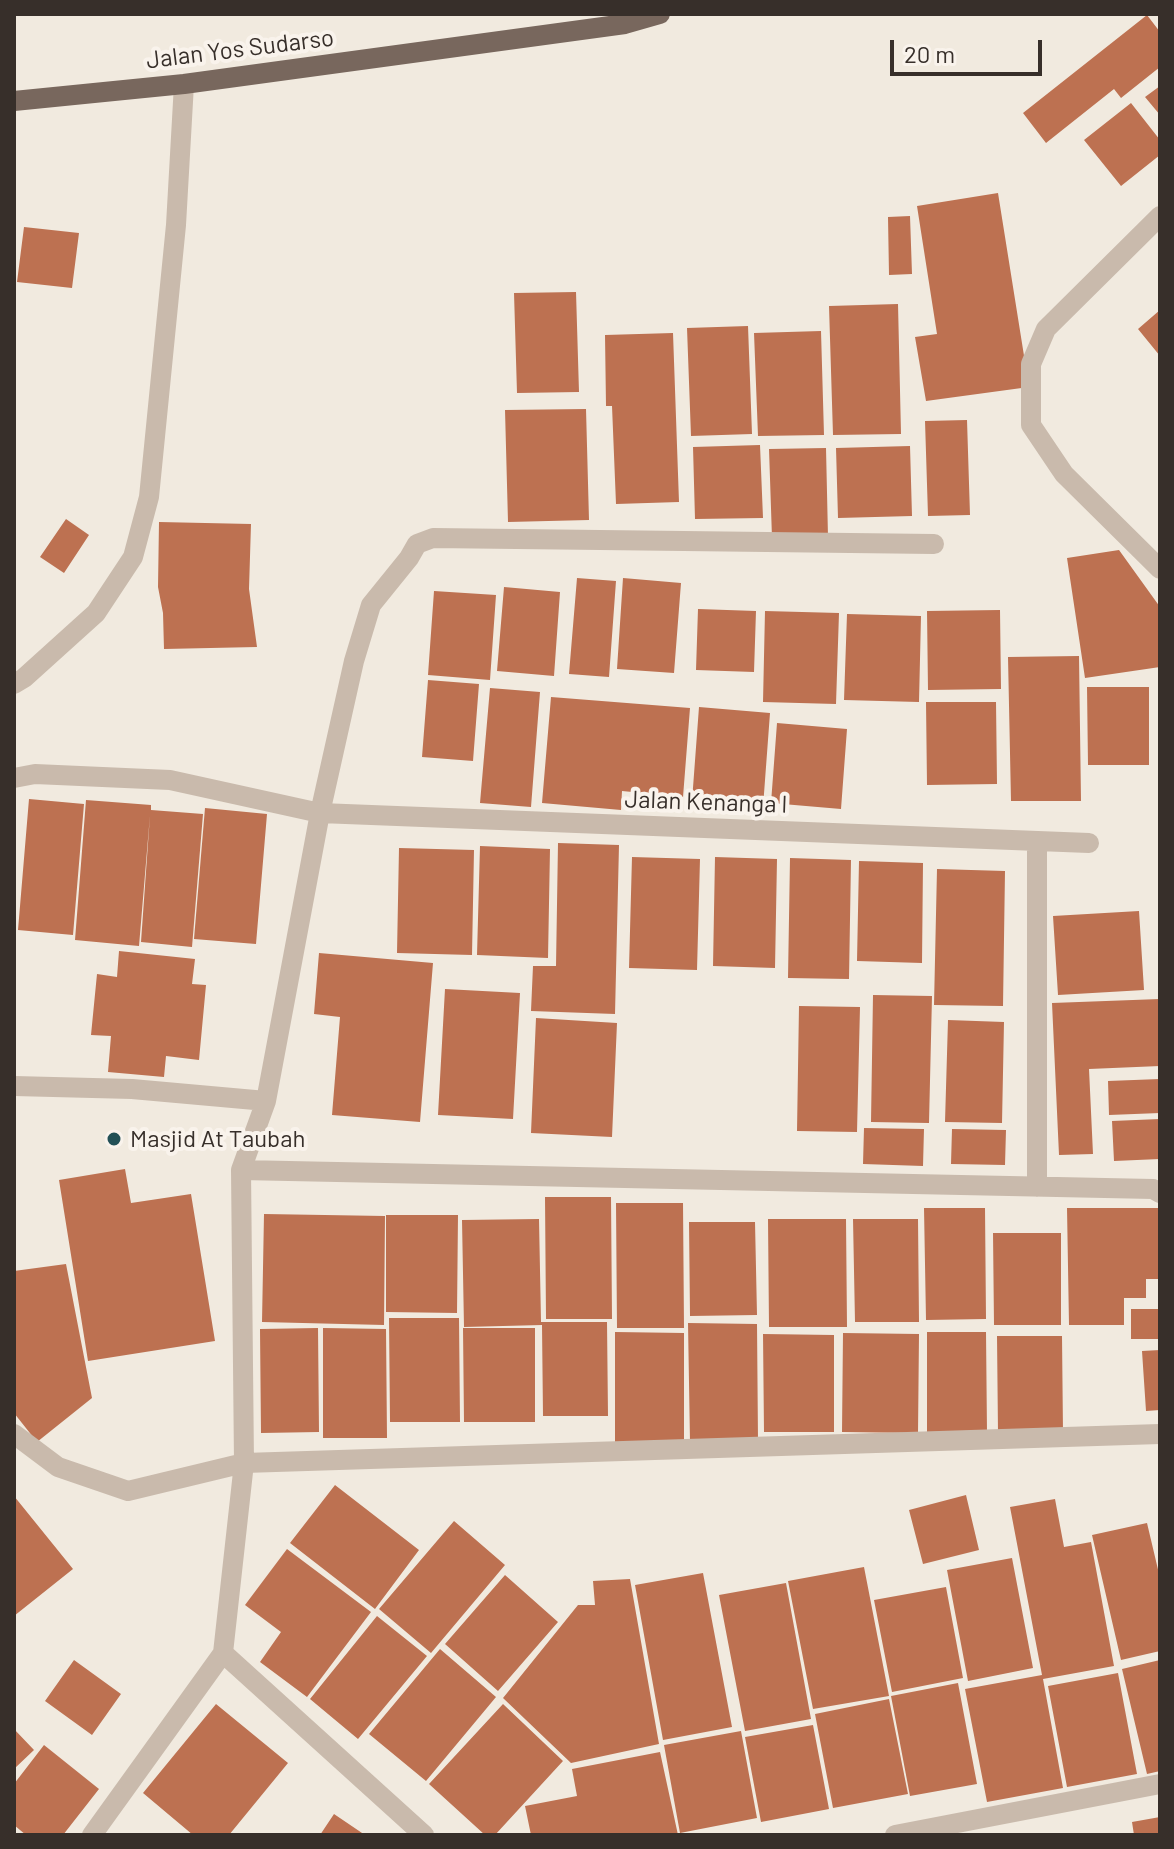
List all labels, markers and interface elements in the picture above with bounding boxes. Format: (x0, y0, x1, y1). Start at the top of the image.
street label: Jalan Yos Sudarso (145, 23, 335, 75)
scale bar (894, 24, 1046, 74)
text: 20 m (904, 39, 955, 68)
street label: Jalan Kenanga I (624, 785, 788, 819)
place label: Masjid At Taubah (130, 1125, 305, 1153)
marker: Masjid At Taubah (105, 1130, 123, 1148)

